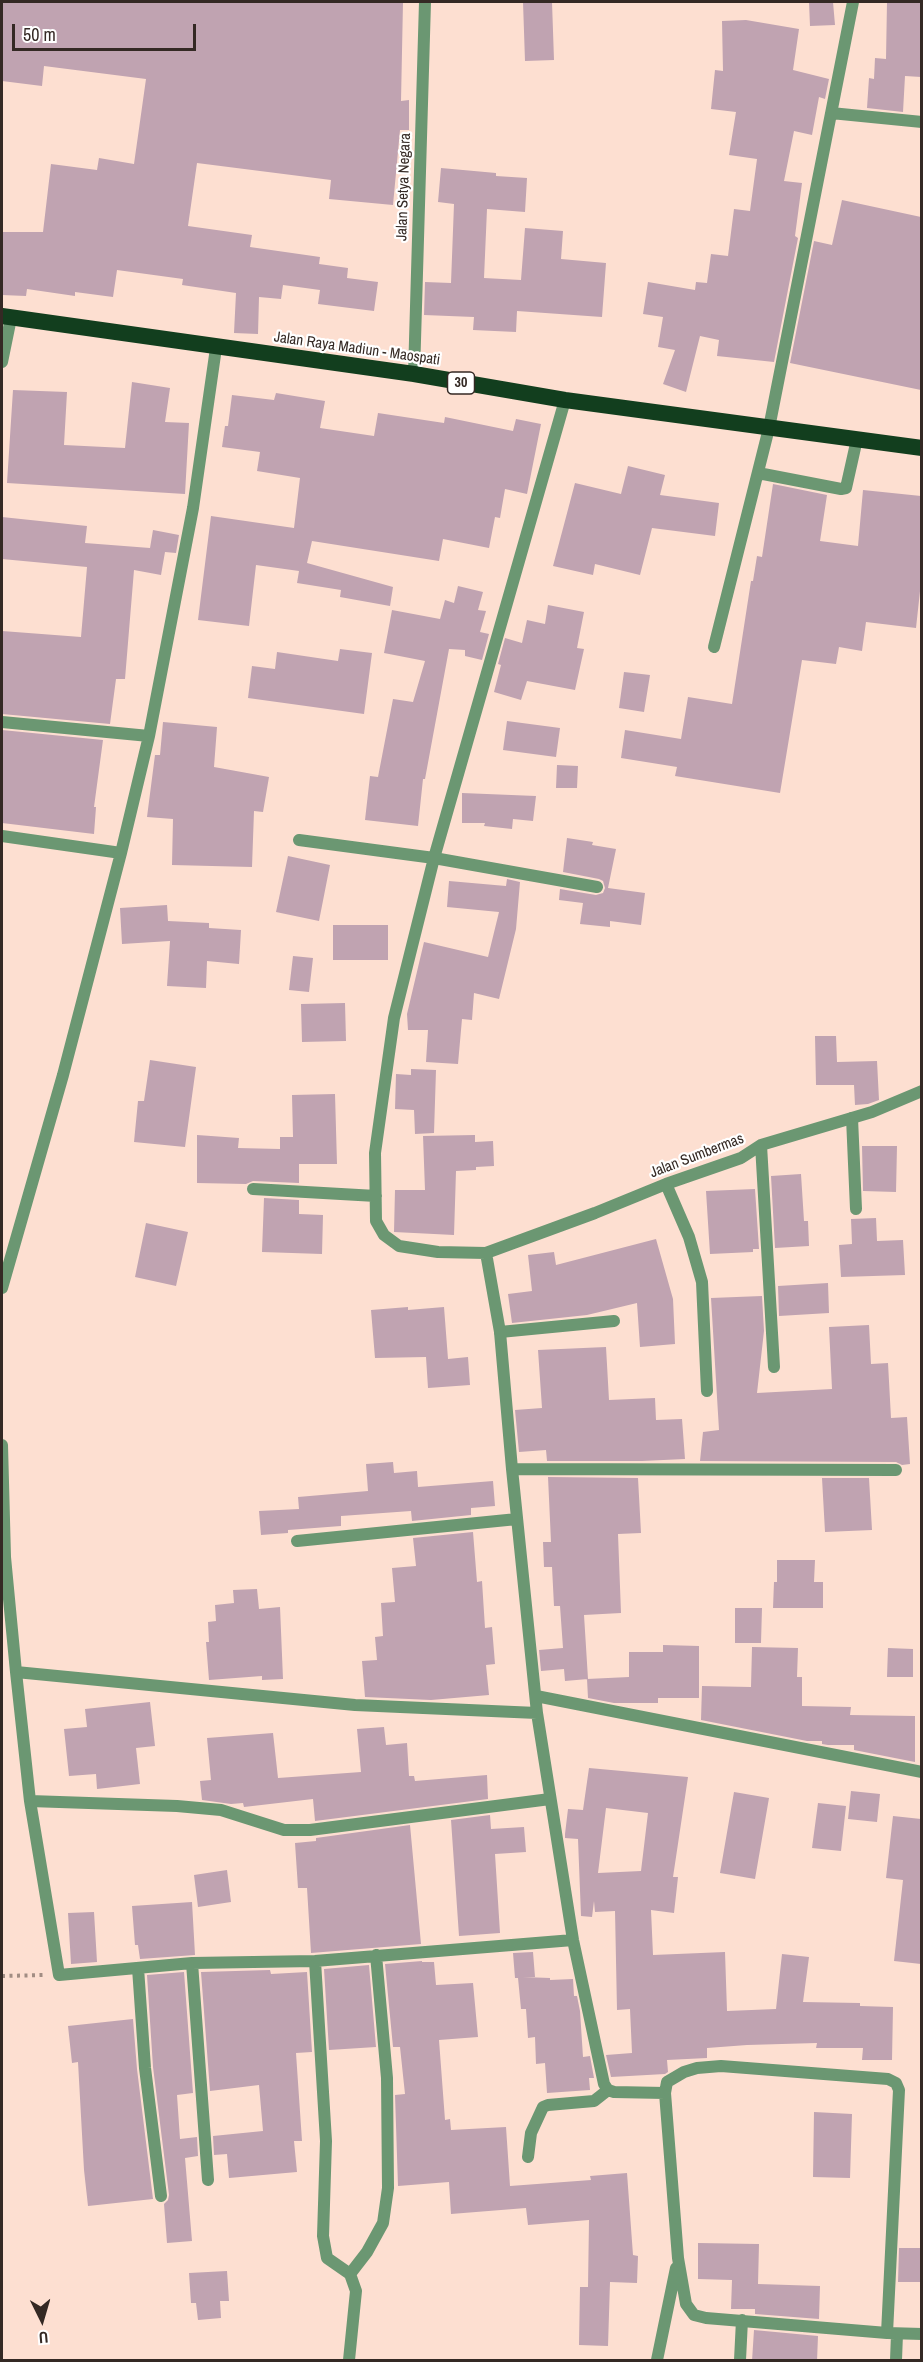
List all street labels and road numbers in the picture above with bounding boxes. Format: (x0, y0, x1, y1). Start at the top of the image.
street label: Jalan Setya Negara (393, 133, 415, 241)
street label: Jalan Raya Madiun - Maospati (273, 328, 441, 370)
road number: 30 (448, 372, 474, 394)
street label: Jalan Sumbermas (648, 1130, 746, 1182)

